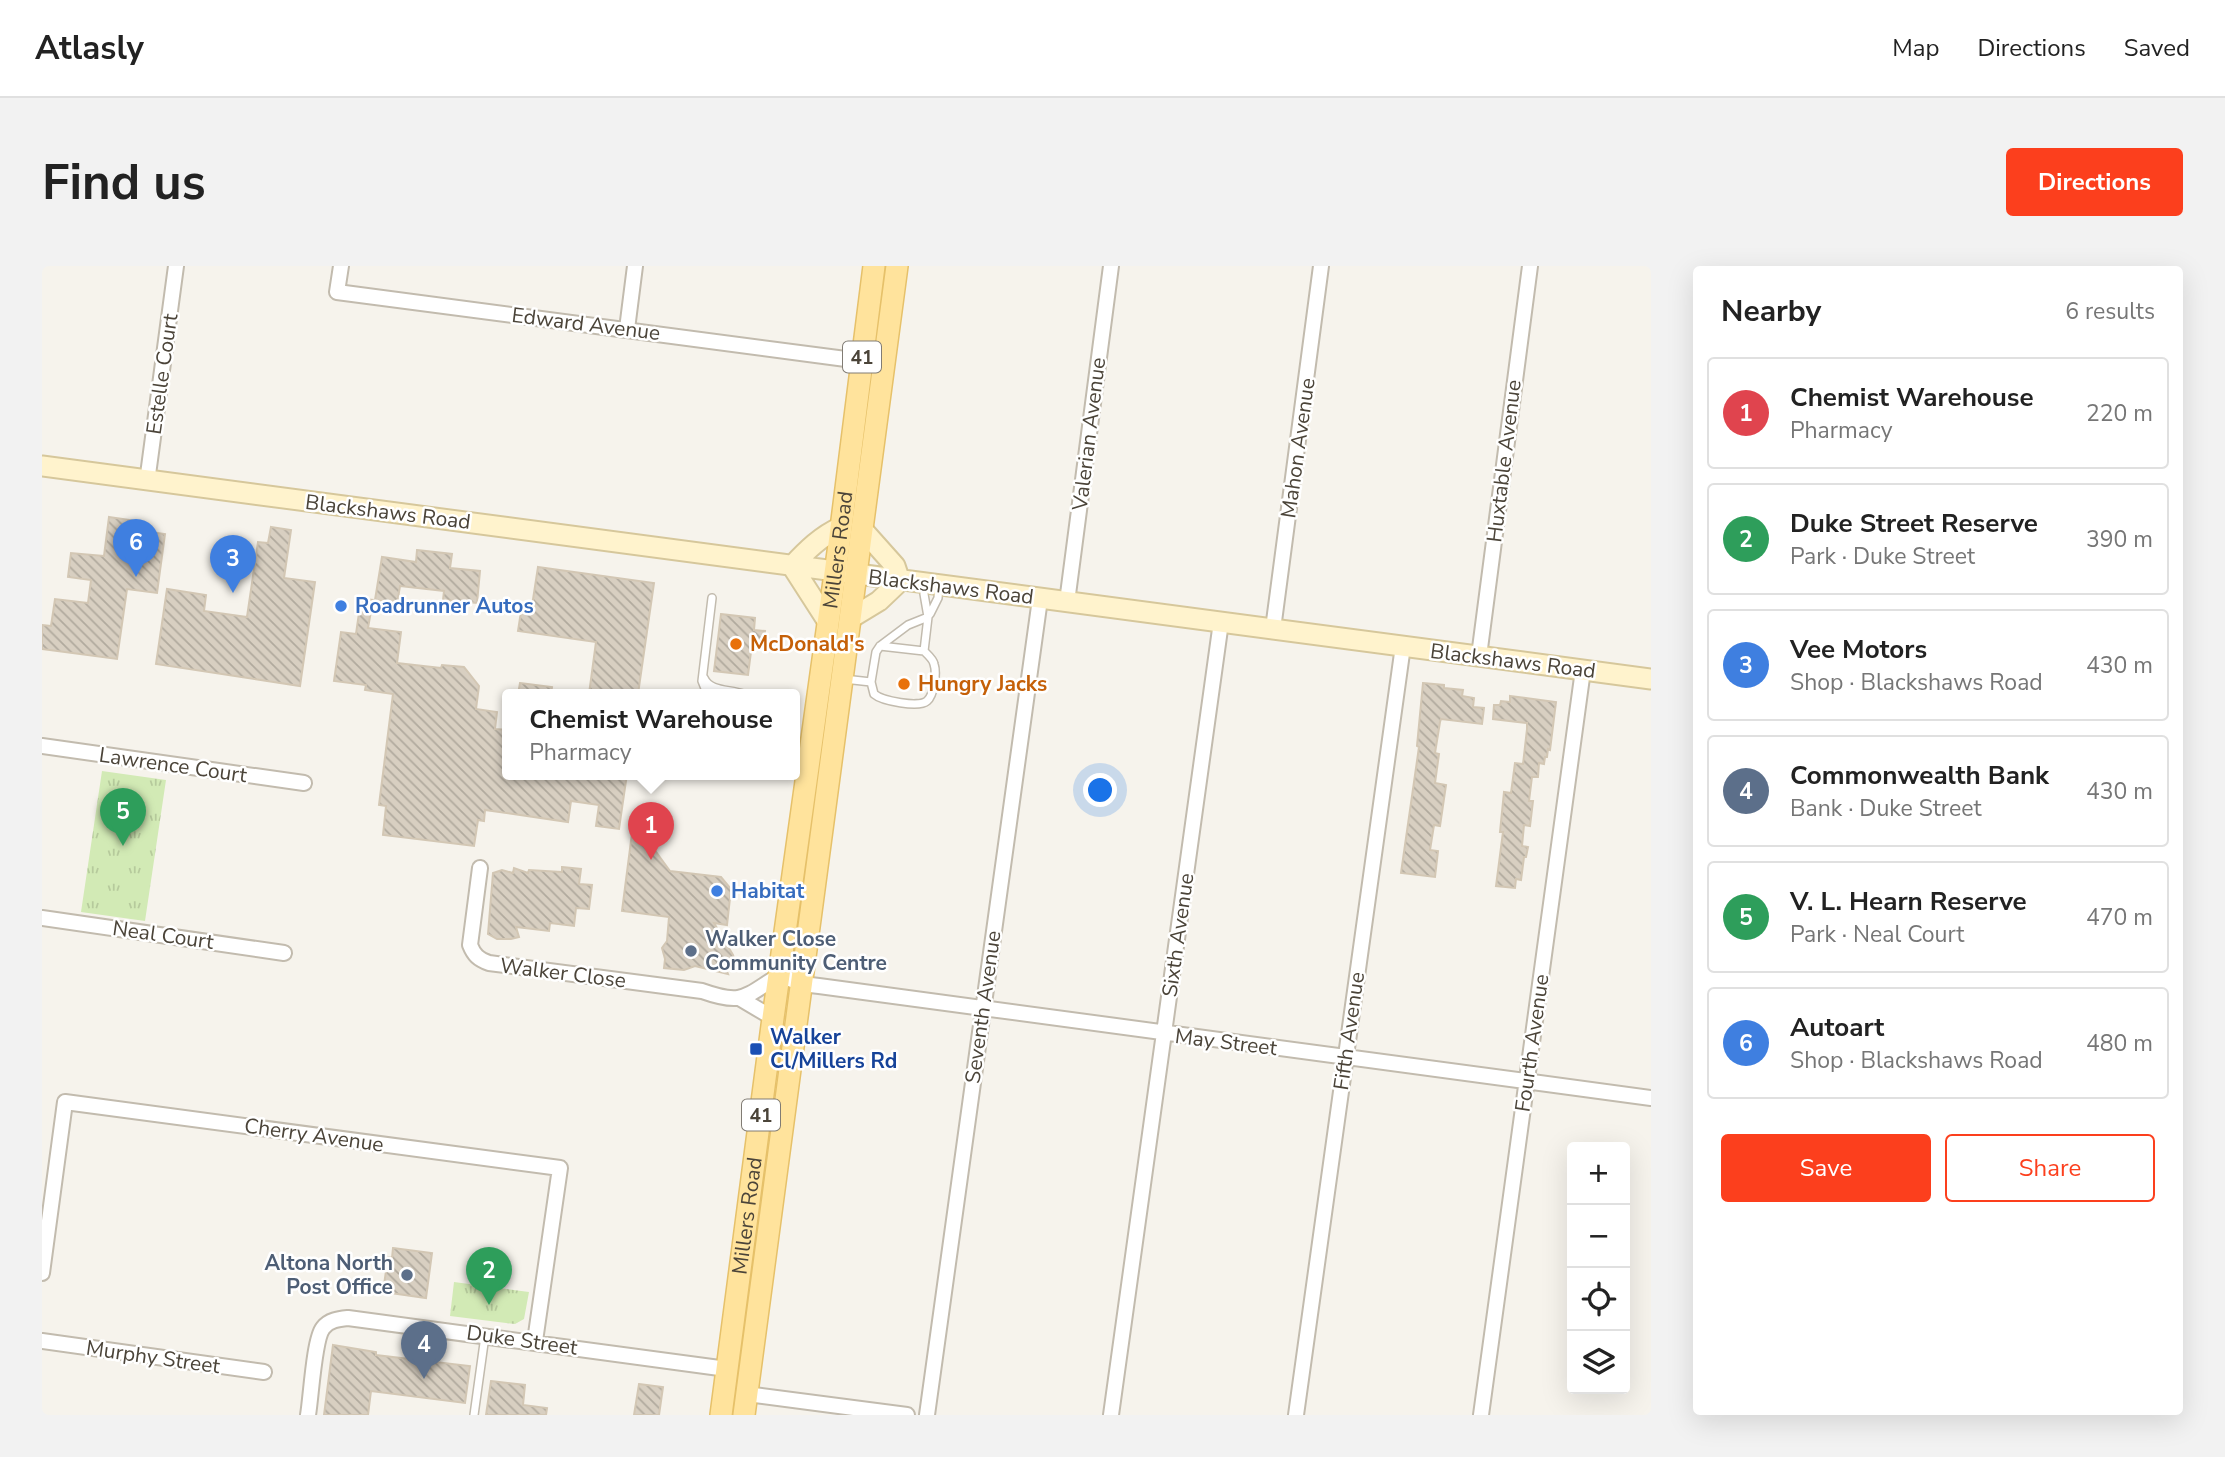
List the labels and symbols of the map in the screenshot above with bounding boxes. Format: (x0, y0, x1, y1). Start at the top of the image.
street label: Edward Avenue (510, 301, 662, 347)
street label: Estelle Court (140, 311, 184, 436)
road number: 41 (843, 342, 881, 372)
street label: Valerian Avenue (1066, 356, 1112, 513)
street label: Mahon Avenue (1274, 376, 1322, 520)
street label: Huxtable Avenue (1480, 378, 1528, 544)
street label: Blackshaws Road (304, 488, 472, 536)
street label: Millers Road (816, 490, 860, 610)
pin: 6 (113, 519, 159, 577)
pin: 3 (210, 535, 256, 593)
street label: Blackshaws Road (867, 563, 1035, 611)
place label: Roadrunner Autos (355, 592, 534, 620)
marker: Roadrunner Autos (333, 598, 349, 614)
place label: McDonald's (750, 630, 865, 658)
marker: McDonald's (728, 636, 744, 652)
street label: Blackshaws Road (1429, 637, 1597, 685)
place label: Hungry Jacks (918, 670, 1047, 698)
marker: Hungry Jacks (896, 676, 912, 692)
street label: Lawrence Court (97, 741, 249, 789)
your location (1083, 773, 1117, 807)
pin: 5 (100, 788, 146, 846)
pin: 1 (628, 802, 674, 860)
street label: Sixth Avenue (1155, 871, 1201, 999)
place label: Habitat (731, 877, 805, 905)
marker: Habitat (709, 883, 725, 899)
street label: Neal Court (111, 914, 216, 956)
place label: Walker Close Community Centre (705, 925, 887, 977)
street label: Seventh Avenue (958, 929, 1008, 1085)
marker: Walker Close Community Centre (683, 943, 699, 959)
street label: Walker Close (498, 951, 628, 995)
street label: Fifth Avenue (1327, 970, 1371, 1092)
street label: Fourth Avenue (1508, 972, 1556, 1114)
street label: May Street (1173, 1022, 1279, 1062)
place label: Walker Cl/Millers Rd (770, 1023, 897, 1075)
marker: Walker Cl/Millers Rd (748, 1041, 764, 1057)
road number: 41 (742, 1100, 780, 1130)
street label: Cherry Avenue (242, 1111, 386, 1159)
street label: Millers Road (726, 1155, 769, 1276)
pin: 2 (466, 1247, 512, 1305)
place label: Altona North Post Office (264, 1249, 393, 1301)
marker: Altona North Post Office (399, 1267, 415, 1283)
street label: Duke Street (465, 1318, 580, 1362)
pin: 4 (401, 1321, 447, 1379)
street label: Murphy Street (84, 1334, 222, 1380)

